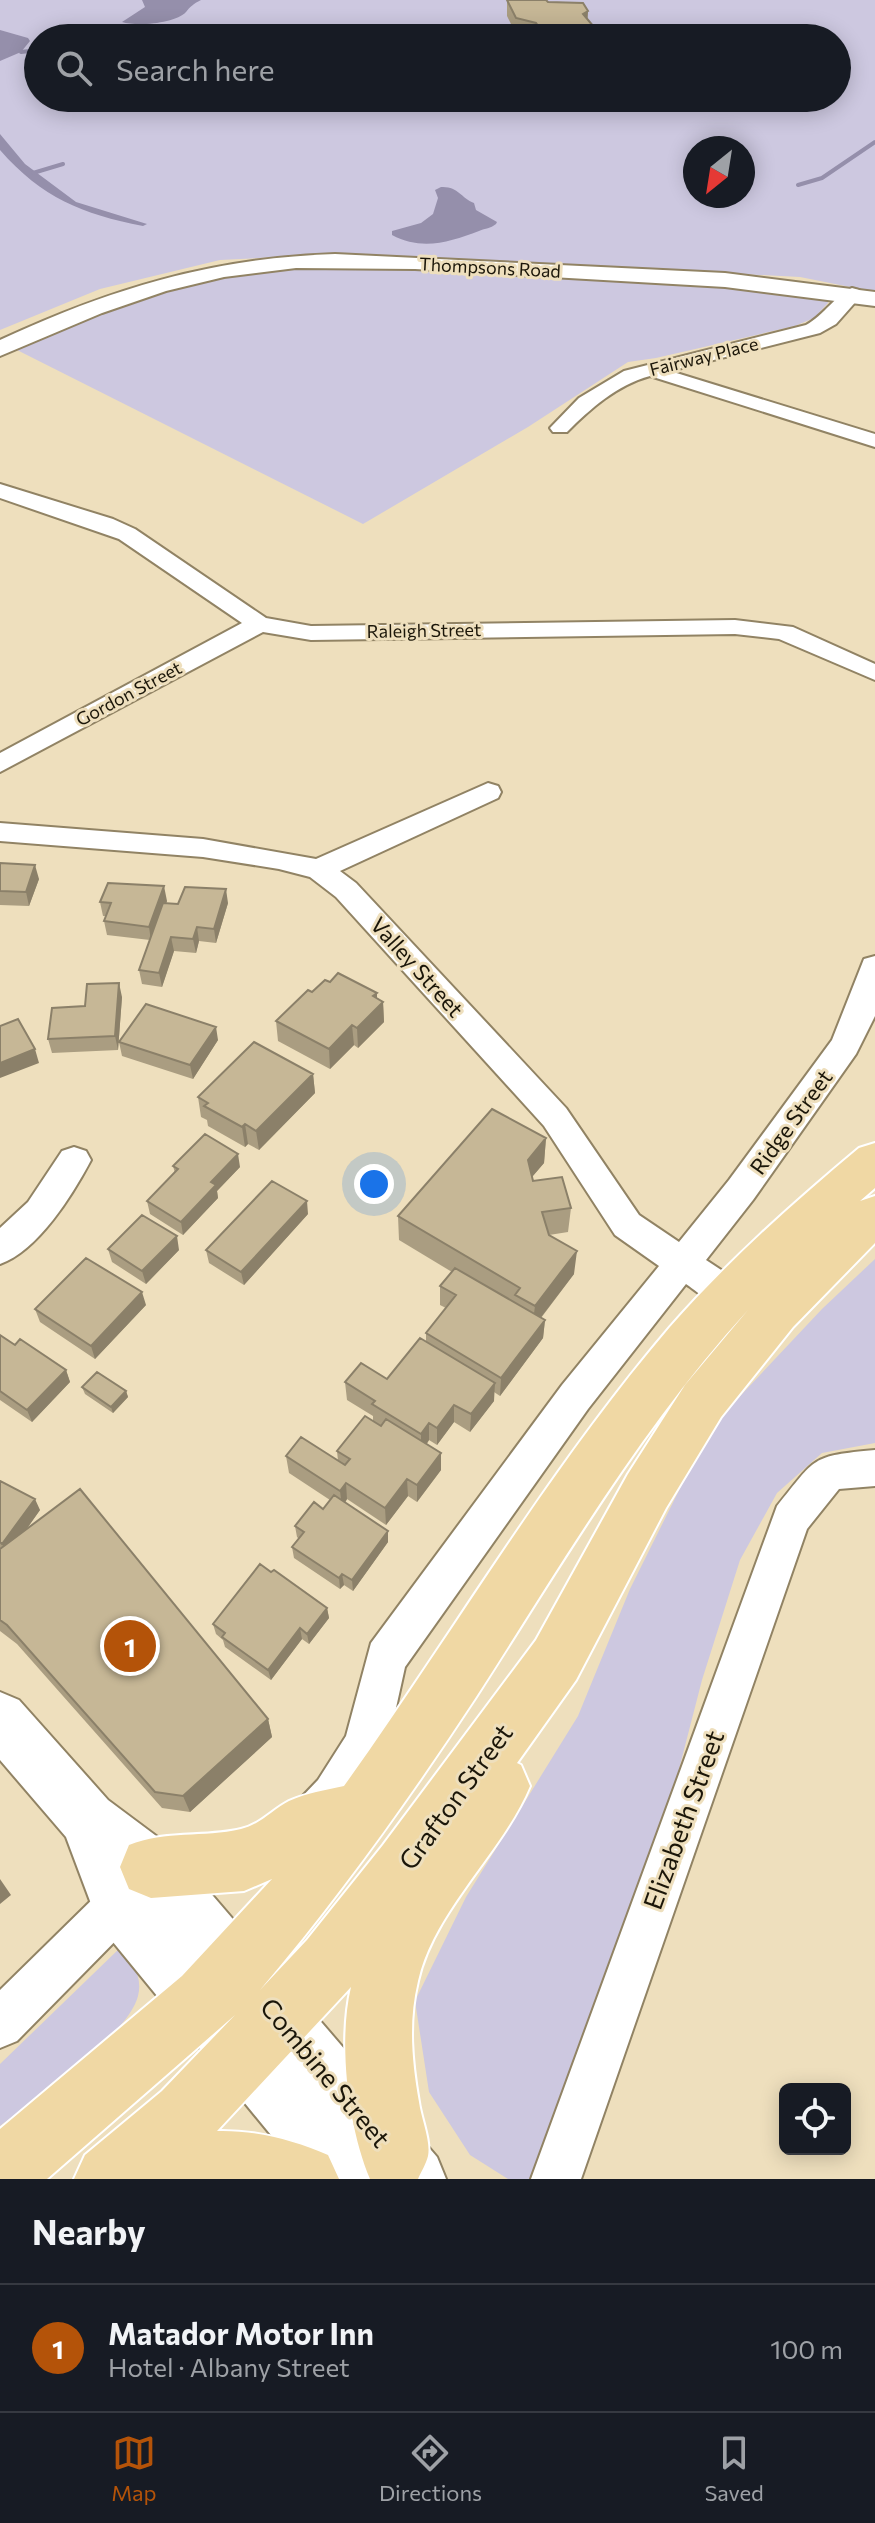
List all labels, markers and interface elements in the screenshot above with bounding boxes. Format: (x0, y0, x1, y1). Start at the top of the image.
search box (24, 24, 851, 112)
icon: search (52, 46, 96, 90)
text: Search here (116, 50, 275, 87)
north arrow (683, 136, 755, 208)
street label: Thompsons Road (419, 252, 561, 282)
street label: Fairway Place (647, 332, 760, 380)
street label: Raleigh Street (367, 618, 481, 642)
street label: Gordon Street (72, 656, 185, 730)
street label: Valley Street (365, 911, 469, 1022)
street label: Ridge Street (744, 1064, 838, 1179)
your location (354, 1164, 394, 1204)
pin: 1 (104, 1616, 156, 1676)
street label: Grafton Street (392, 1717, 518, 1875)
street label: Elizabeth Street (636, 1726, 729, 1913)
street label: Combine Street (255, 1991, 398, 2153)
map controls (779, 2083, 851, 2155)
button: locate (779, 2083, 851, 2155)
text: Nearby (32, 2210, 146, 2252)
text: Matador Motor Inn (108, 2314, 374, 2351)
text: 1 (52, 2333, 64, 2364)
text: 100 m (770, 2333, 843, 2364)
text: Hotel · Albany Street (108, 2351, 350, 2382)
tab: Map (111, 2431, 157, 2506)
tab: Directions (379, 2431, 482, 2506)
tab: Saved (704, 2431, 764, 2506)

